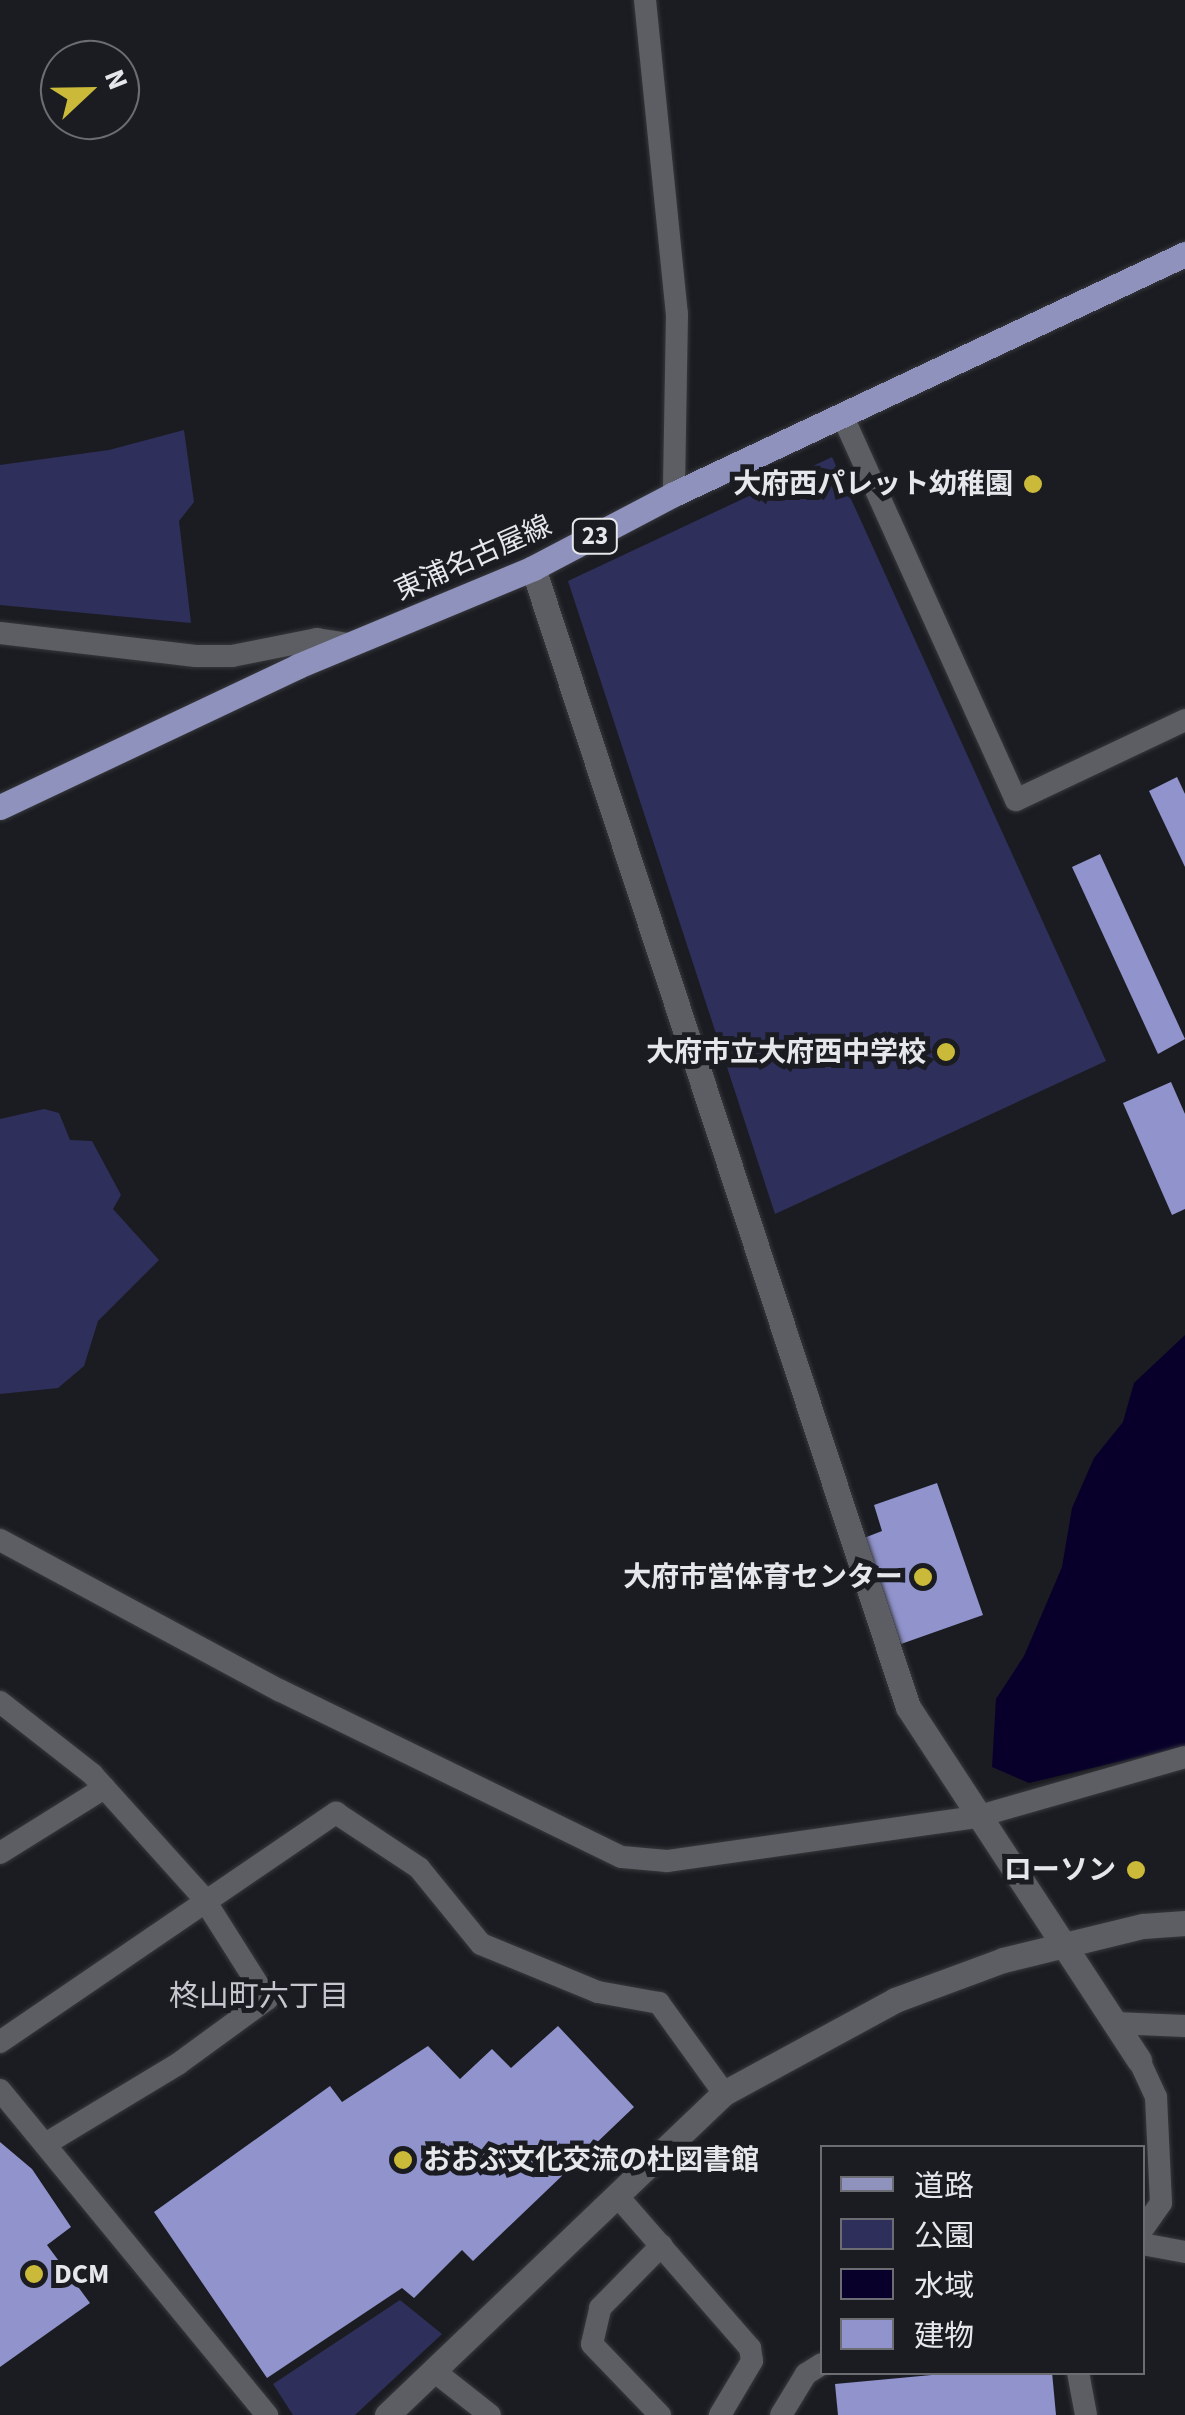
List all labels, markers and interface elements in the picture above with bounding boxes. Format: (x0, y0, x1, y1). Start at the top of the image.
north arrow (40, 40, 140, 140)
text: N (94, 63, 138, 96)
place label: 大府西パレット幼稚園 (733, 467, 1013, 501)
marker: 大府西パレット幼稚園 (1022, 473, 1044, 495)
street label: 東浦名古屋線 (389, 508, 557, 608)
road number: 23 (570, 516, 620, 556)
place label: 大府市立大府西中学校 (646, 1035, 926, 1069)
marker: 大府市立大府西中学校 (935, 1041, 957, 1063)
place label: 大府市営体育センター (623, 1560, 903, 1594)
marker: 大府市営体育センター (912, 1566, 934, 1588)
place label: ローソン (1004, 1853, 1116, 1887)
marker: ローソン (1125, 1859, 1147, 1881)
district label: 柊山町六丁目 (169, 1979, 349, 2015)
place label: おおぶ文化交流の杜図書館 (423, 2143, 759, 2177)
legend (820, 2145, 1145, 2375)
marker: おおぶ文化交流の杜図書館 (392, 2149, 414, 2171)
text: 道路 (914, 2165, 974, 2208)
text: 公園 (914, 2215, 974, 2258)
place label: DCM (54, 2257, 109, 2291)
marker: DCM (23, 2263, 45, 2285)
text: 水域 (914, 2265, 974, 2308)
text: 建物 (914, 2315, 974, 2358)

